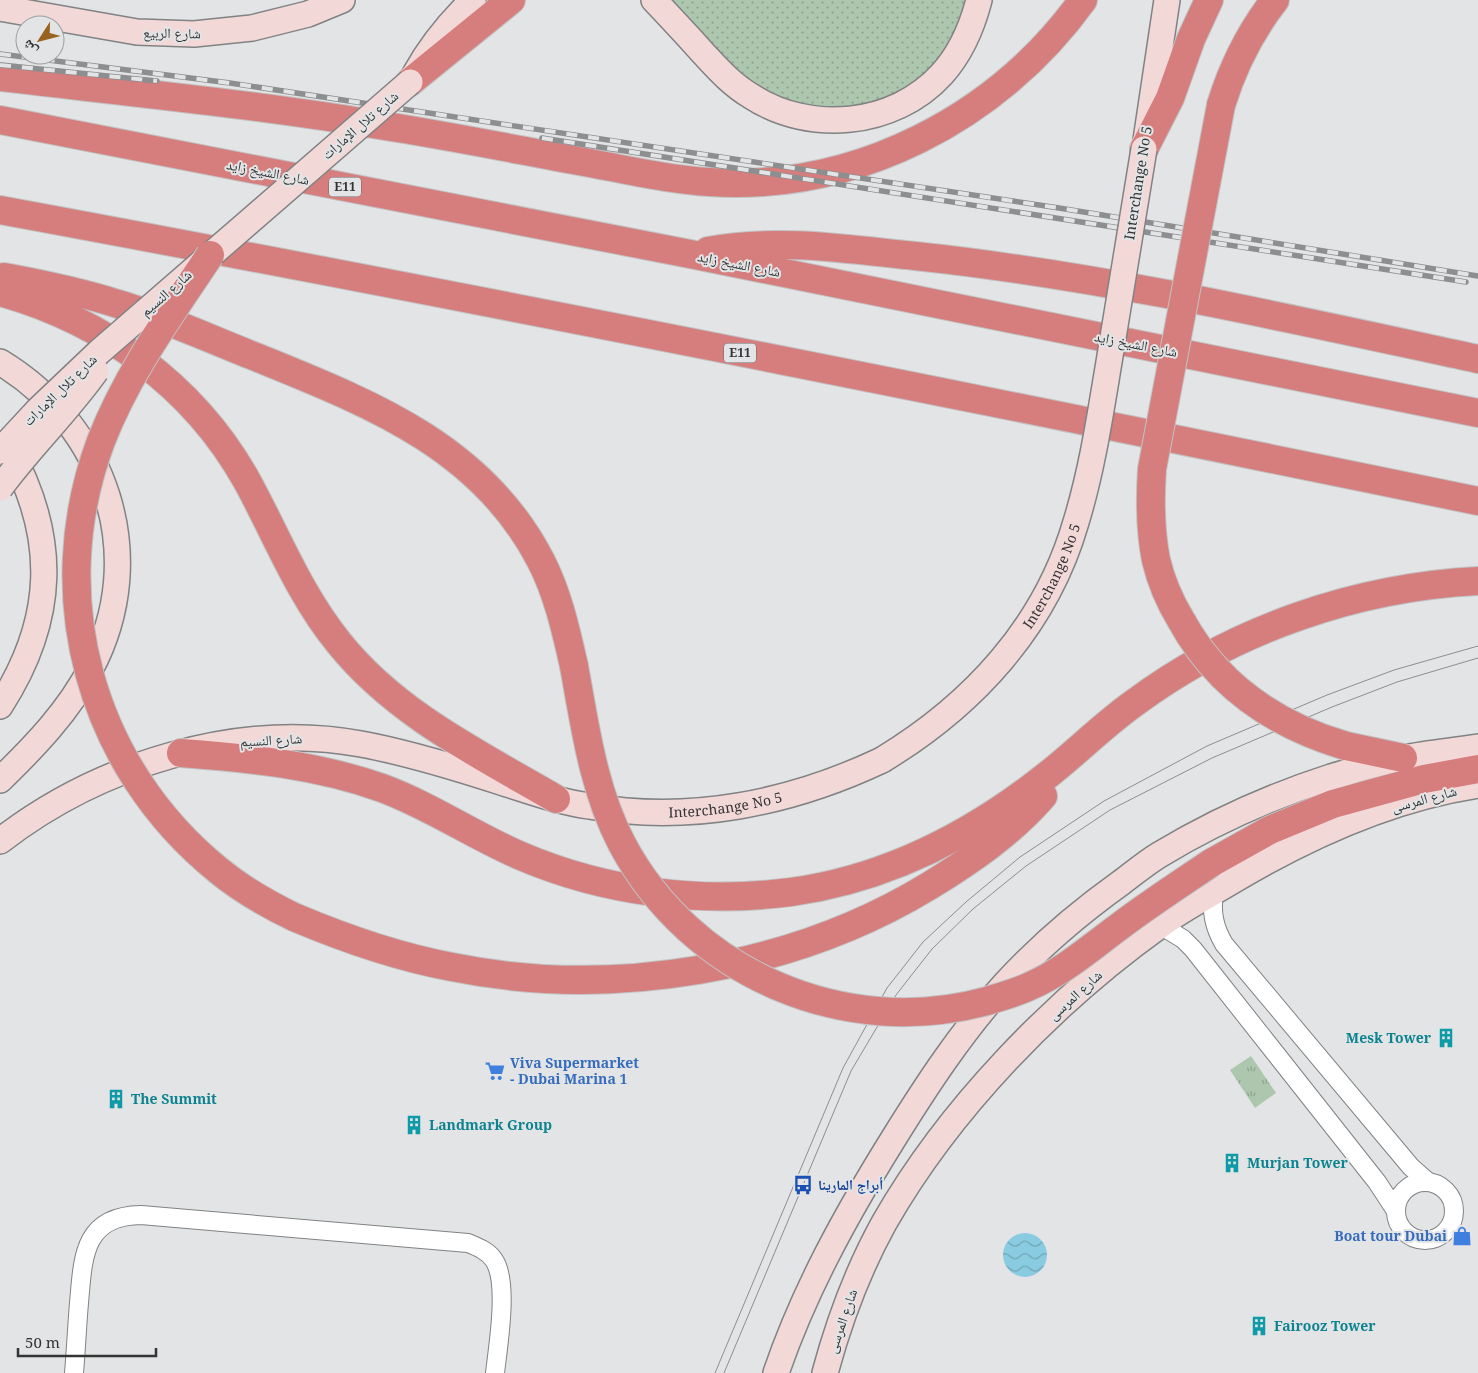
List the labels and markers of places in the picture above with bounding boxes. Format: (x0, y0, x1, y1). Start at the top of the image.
building icon: Mesk Tower (1435, 1027, 1457, 1049)
place label: Mesk Tower (1346, 1028, 1432, 1047)
place label: Viva Supermarket - Dubai Marina 1 (510, 1053, 639, 1088)
supermarket icon: Viva Supermarket - Dubai Marina 1 (484, 1060, 506, 1082)
building icon: The Summit (105, 1088, 127, 1110)
place label: The Summit (131, 1089, 217, 1108)
building icon: Landmark Group (403, 1114, 425, 1136)
place label: Landmark Group (429, 1115, 552, 1134)
building icon: Murjan Tower (1221, 1152, 1243, 1174)
place label: Murjan Tower (1247, 1153, 1348, 1172)
bus stop icon: أبراج المارينا (792, 1174, 814, 1196)
place label: أبراج المارينا (818, 1175, 883, 1194)
shop icon: Boat tour Dubai (1451, 1225, 1473, 1247)
place label: Boat tour Dubai (1334, 1226, 1447, 1245)
building icon: Fairooz Tower (1248, 1315, 1270, 1337)
place label: Fairooz Tower (1274, 1316, 1376, 1335)

